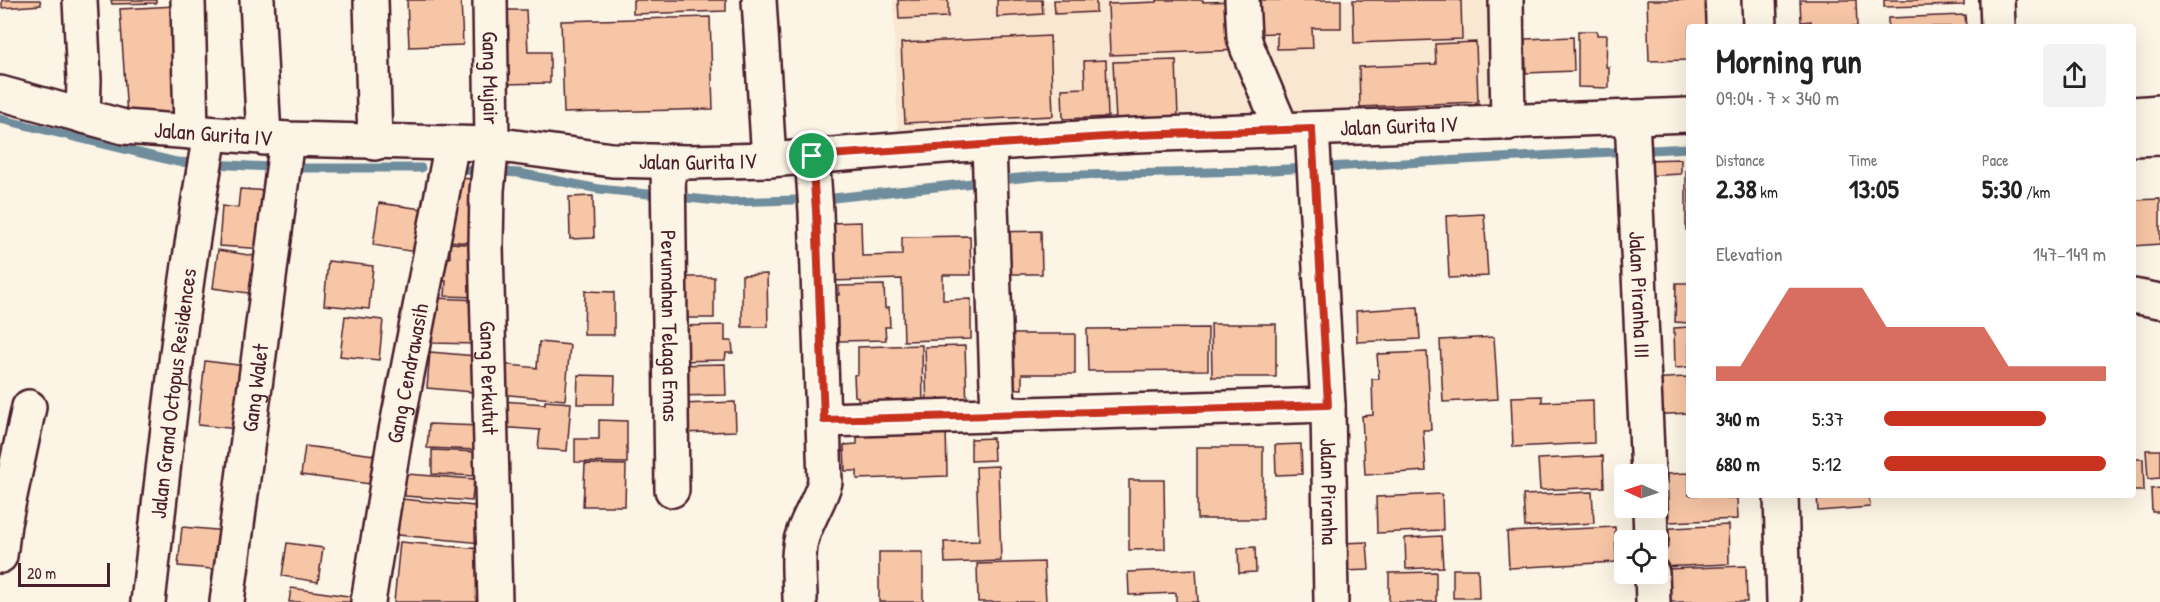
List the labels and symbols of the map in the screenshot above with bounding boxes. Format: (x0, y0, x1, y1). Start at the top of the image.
street label: Gang Mujair (475, 31, 507, 125)
street label: Jalan Gurita IV (1339, 108, 1459, 143)
street label: Jalan Gurita IV (153, 114, 274, 153)
pin (786, 130, 837, 181)
street label: Jalan Gurita IV (639, 145, 758, 177)
street label: Perumahan Telaga Emas (654, 230, 686, 422)
street label: Jalan Piranha III (1622, 231, 1658, 359)
street label: Jalan Grand Octopus Residences (143, 266, 203, 520)
street label: Gang Cendrawasih (379, 301, 435, 445)
street label: Gang Perkutut (473, 320, 506, 435)
street label: Gang Walet (234, 342, 275, 434)
street label: Jalan Piranha (1314, 438, 1345, 545)
north arrow (1614, 464, 1668, 518)
scale bar (18, 560, 110, 588)

